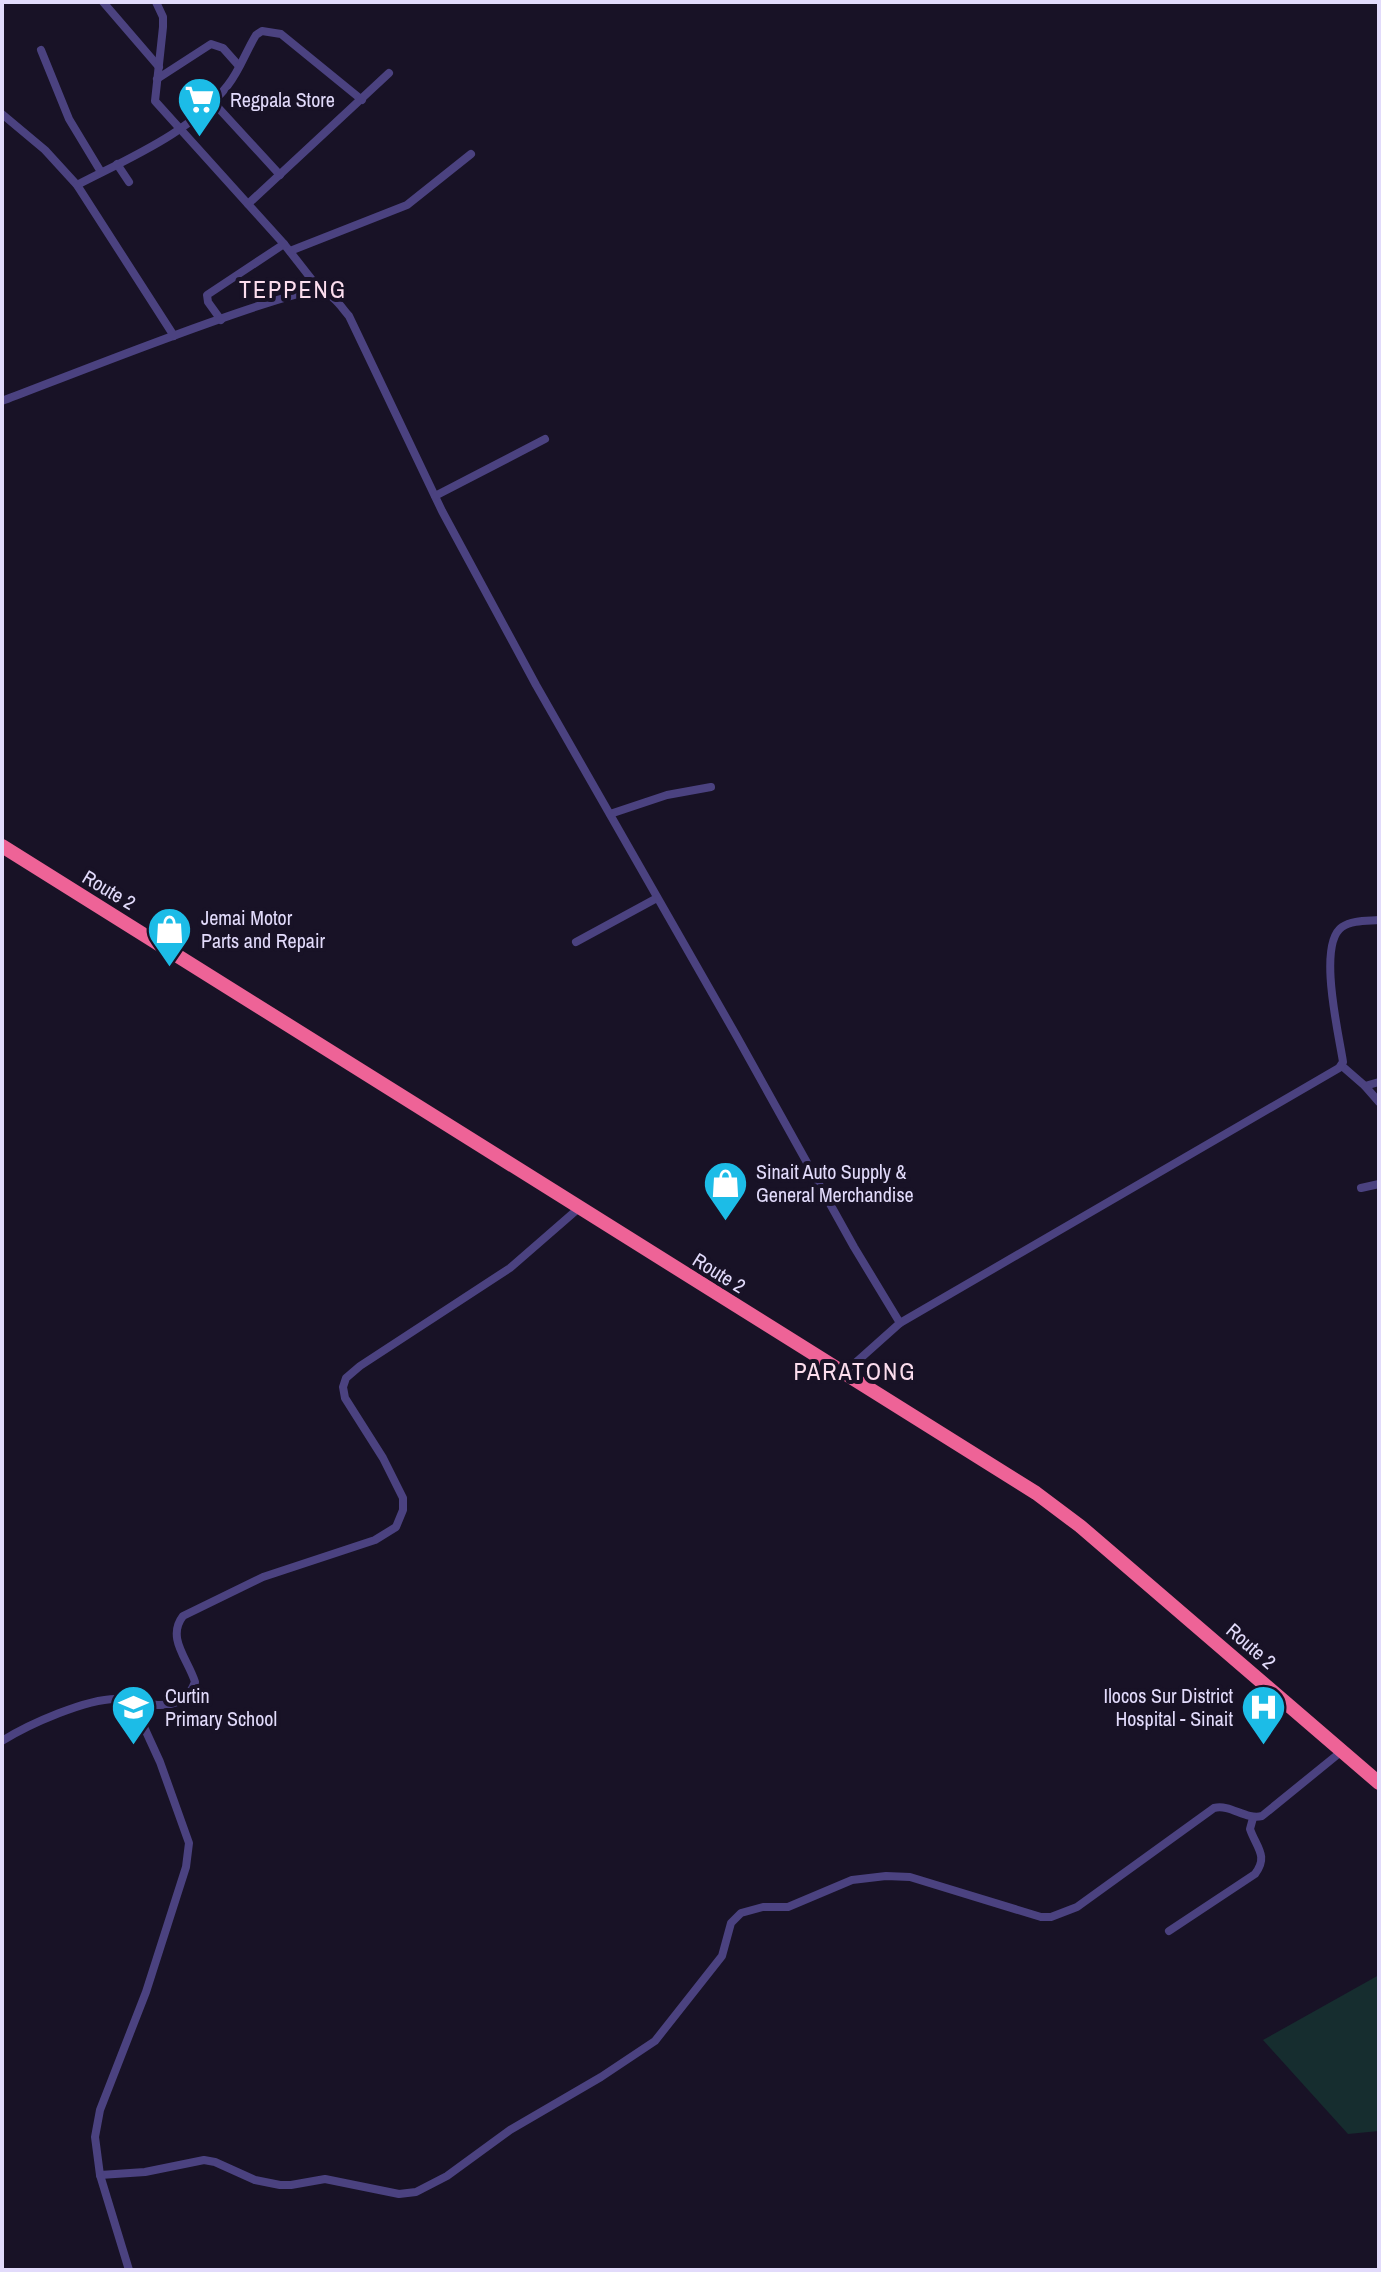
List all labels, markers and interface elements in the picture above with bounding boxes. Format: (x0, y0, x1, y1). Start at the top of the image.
supermarket icon: Regpala Store (175, 76, 223, 139)
place label: Regpala Store (230, 86, 335, 113)
district label: TEPPENG (239, 273, 347, 305)
street label: Route 2 (78, 863, 141, 916)
place label: Jemai Motor Parts and Repair (201, 904, 326, 954)
shop icon: Jemai Motor Parts and Repair (146, 905, 194, 968)
place label: Sinait Auto Supply & General Merchandise (756, 1158, 914, 1208)
shop icon: Sinait Auto Supply & General Merchandise (701, 1159, 749, 1222)
street label: Route 2 (688, 1246, 751, 1299)
district label: PARATONG (793, 1355, 917, 1387)
street label: Route 2 (1221, 1617, 1282, 1675)
place label: Curtin Primary School (165, 1682, 277, 1732)
place label: Ilocos Sur District Hospital - Sinait (1104, 1682, 1233, 1732)
school or university icon: Curtin Primary School (110, 1684, 158, 1747)
hospital icon: Ilocos Sur District Hospital - Sinait (1240, 1684, 1288, 1747)

